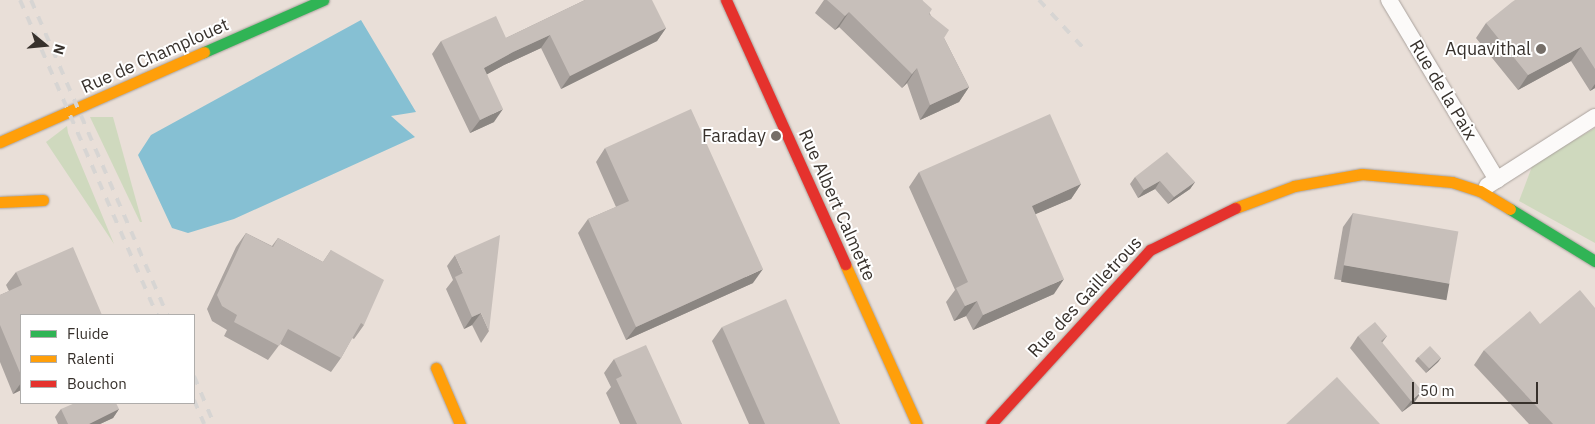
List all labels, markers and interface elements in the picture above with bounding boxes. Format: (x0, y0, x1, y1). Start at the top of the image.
street label: Rue de Champlouet (78, 14, 232, 98)
north arrow (20, 20, 70, 70)
street label: Rue de la Paix (1405, 36, 1481, 144)
place label: Aquavithal (1445, 38, 1531, 60)
text: N (49, 42, 69, 57)
marker: Aquavithal (1535, 43, 1547, 55)
place label: Faraday (702, 125, 766, 147)
street label: Rue Albert Calmette (794, 126, 880, 284)
marker: Faraday (770, 130, 782, 142)
street label: Rue des Gailletrous (1023, 232, 1147, 362)
legend (20, 314, 195, 404)
text: Fluide (67, 324, 109, 343)
text: Ralenti (67, 349, 114, 368)
scale bar (1415, 372, 1541, 404)
text: Bouchon (67, 374, 127, 393)
text: 50 m (1420, 381, 1455, 400)

